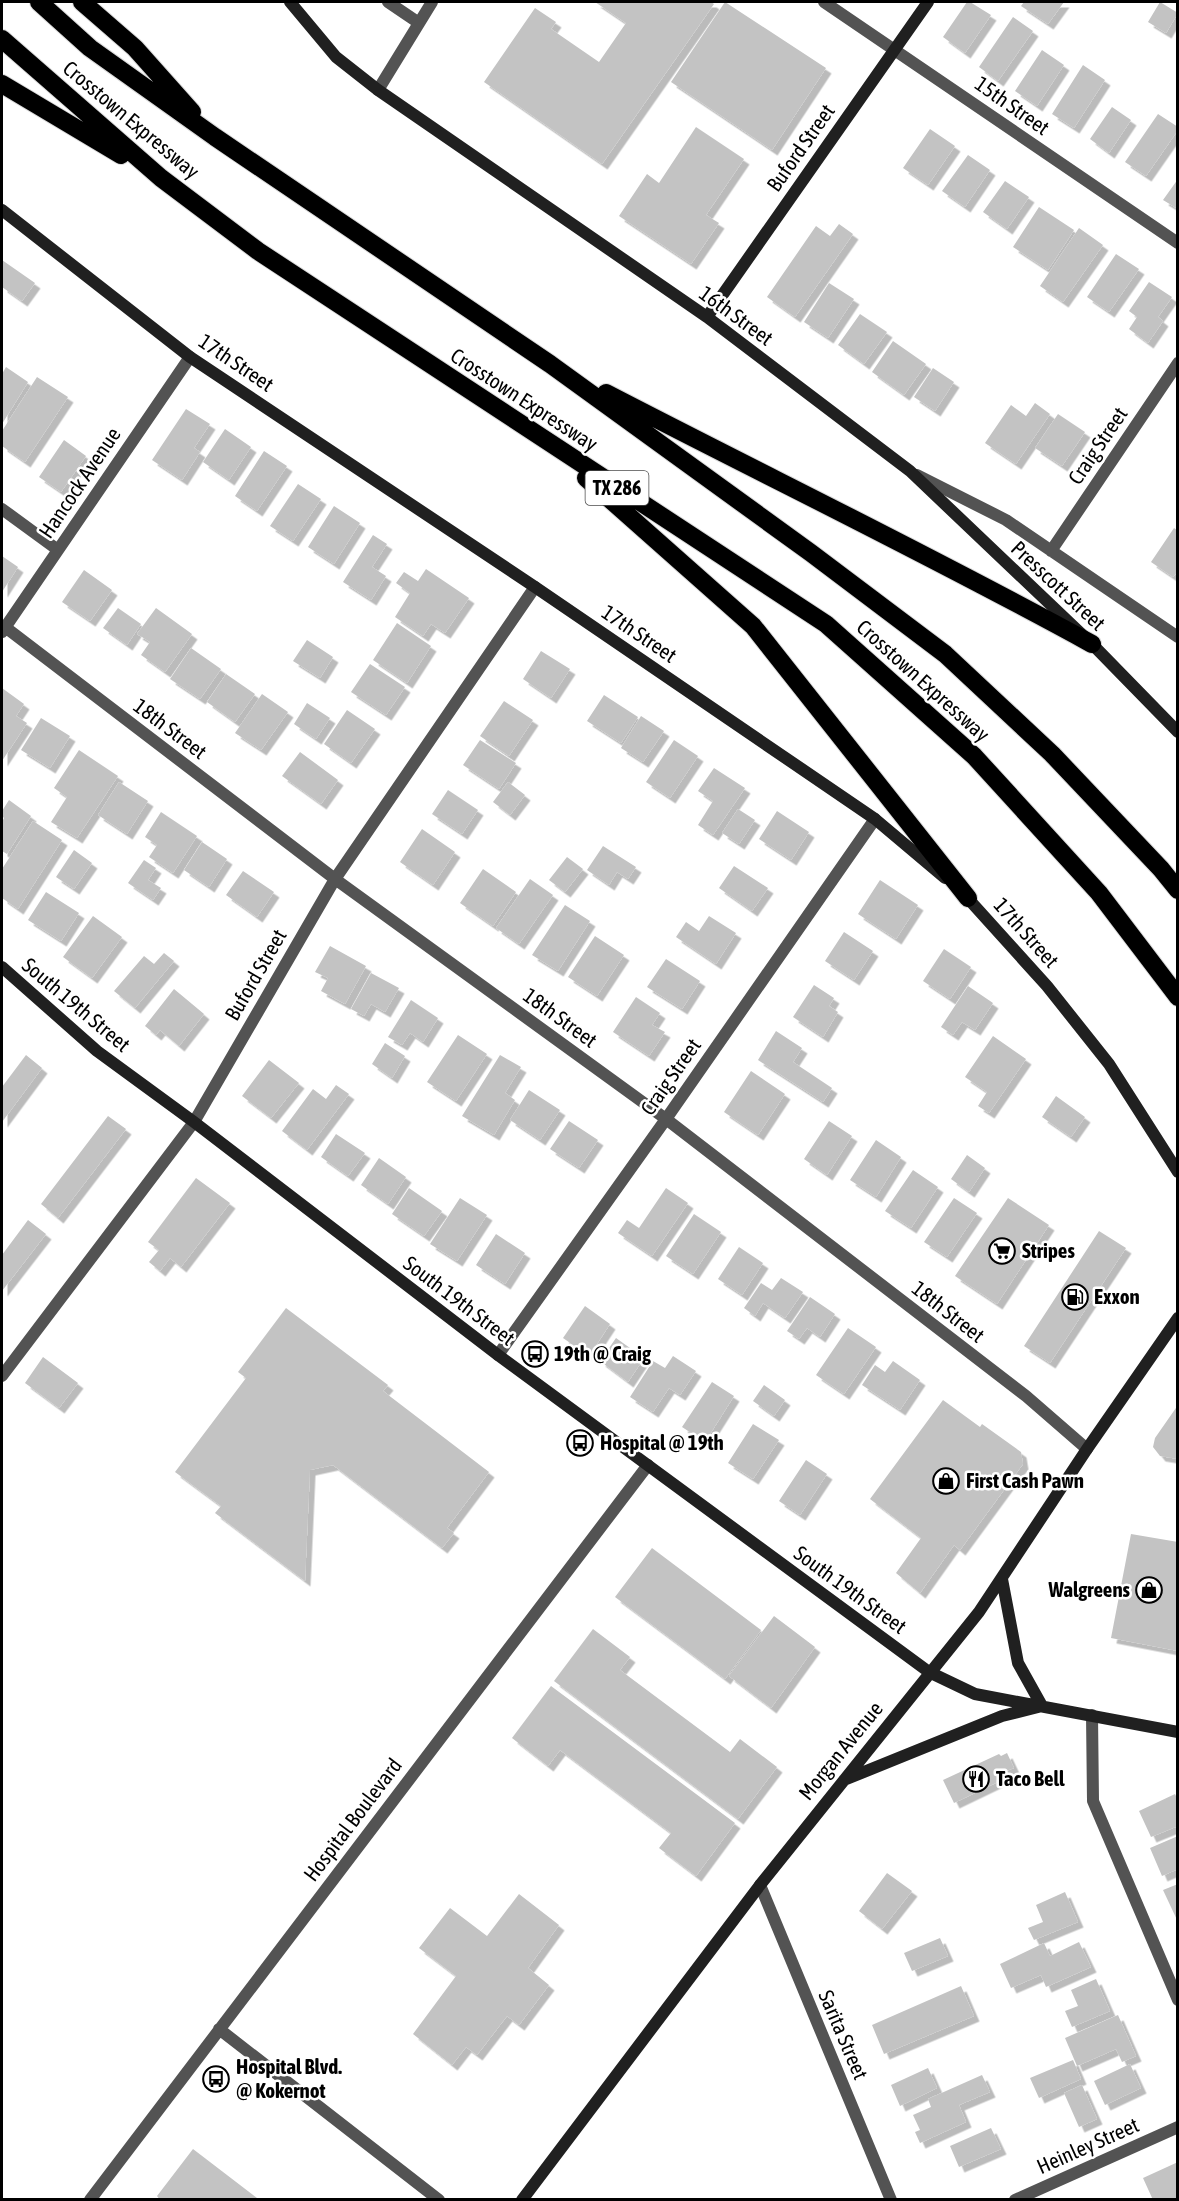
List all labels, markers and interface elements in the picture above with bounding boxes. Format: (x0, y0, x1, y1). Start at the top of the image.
street label: Crosstown Expressway (59, 55, 205, 183)
street label: 15th Street (971, 71, 1054, 139)
street label: Buford Street (761, 99, 839, 196)
street label: 16th Street (695, 281, 778, 350)
street label: 17th Street (195, 328, 278, 396)
street label: Crosstown Expressway (447, 343, 603, 456)
street label: Craig Street (1063, 402, 1132, 489)
street label: Hancock Avenue (33, 423, 125, 542)
road number: TX 286 (586, 471, 648, 505)
street label: Presscott Street (1007, 536, 1111, 635)
street label: 17th Street (598, 599, 681, 667)
street label: Crosstown Expressway (852, 614, 995, 746)
street label: 18th Street (129, 693, 212, 763)
street label: 17th Street (989, 893, 1064, 972)
street label: Buford Street (220, 925, 291, 1024)
street label: South 19th Street (18, 952, 135, 1056)
street label: 18th Street (519, 983, 602, 1052)
street label: Craig Street (635, 1034, 705, 1119)
supermarket icon: Stripes (987, 1236, 1017, 1266)
place label: Stripes (1022, 1238, 1075, 1262)
street label: South 19th Street (399, 1251, 520, 1350)
street label: 18th Street (908, 1276, 989, 1347)
fuel station icon: Exxon (1060, 1282, 1090, 1312)
place label: Exxon (1094, 1284, 1140, 1308)
bus stop icon: 19th @ Craig (520, 1339, 550, 1369)
place label: 19th @ Craig (554, 1341, 652, 1365)
bus stop icon: Hospital @ 19th (565, 1428, 595, 1458)
place label: Hospital @ 19th (600, 1430, 724, 1454)
shop icon: First Cash Pawn (931, 1466, 961, 1496)
place label: First Cash Pawn (966, 1468, 1084, 1492)
street label: South 19th Street (790, 1540, 911, 1638)
shop icon: Walgreens (1134, 1575, 1164, 1605)
place label: Walgreens (1048, 1577, 1131, 1601)
street label: Morgan Avenue (793, 1697, 887, 1804)
street label: Hospital Boulevard (298, 1753, 406, 1886)
restaurant icon: Taco Bell (961, 1764, 991, 1794)
place label: Taco Bell (996, 1766, 1065, 1790)
street label: Sarita Street (814, 1986, 873, 2083)
place label: Hospital Blvd. @ Kokernot (236, 2054, 342, 2102)
bus stop icon: Hospital Blvd. @ Kokernot (201, 2064, 231, 2094)
street label: Heinley Street (1033, 2112, 1142, 2178)

